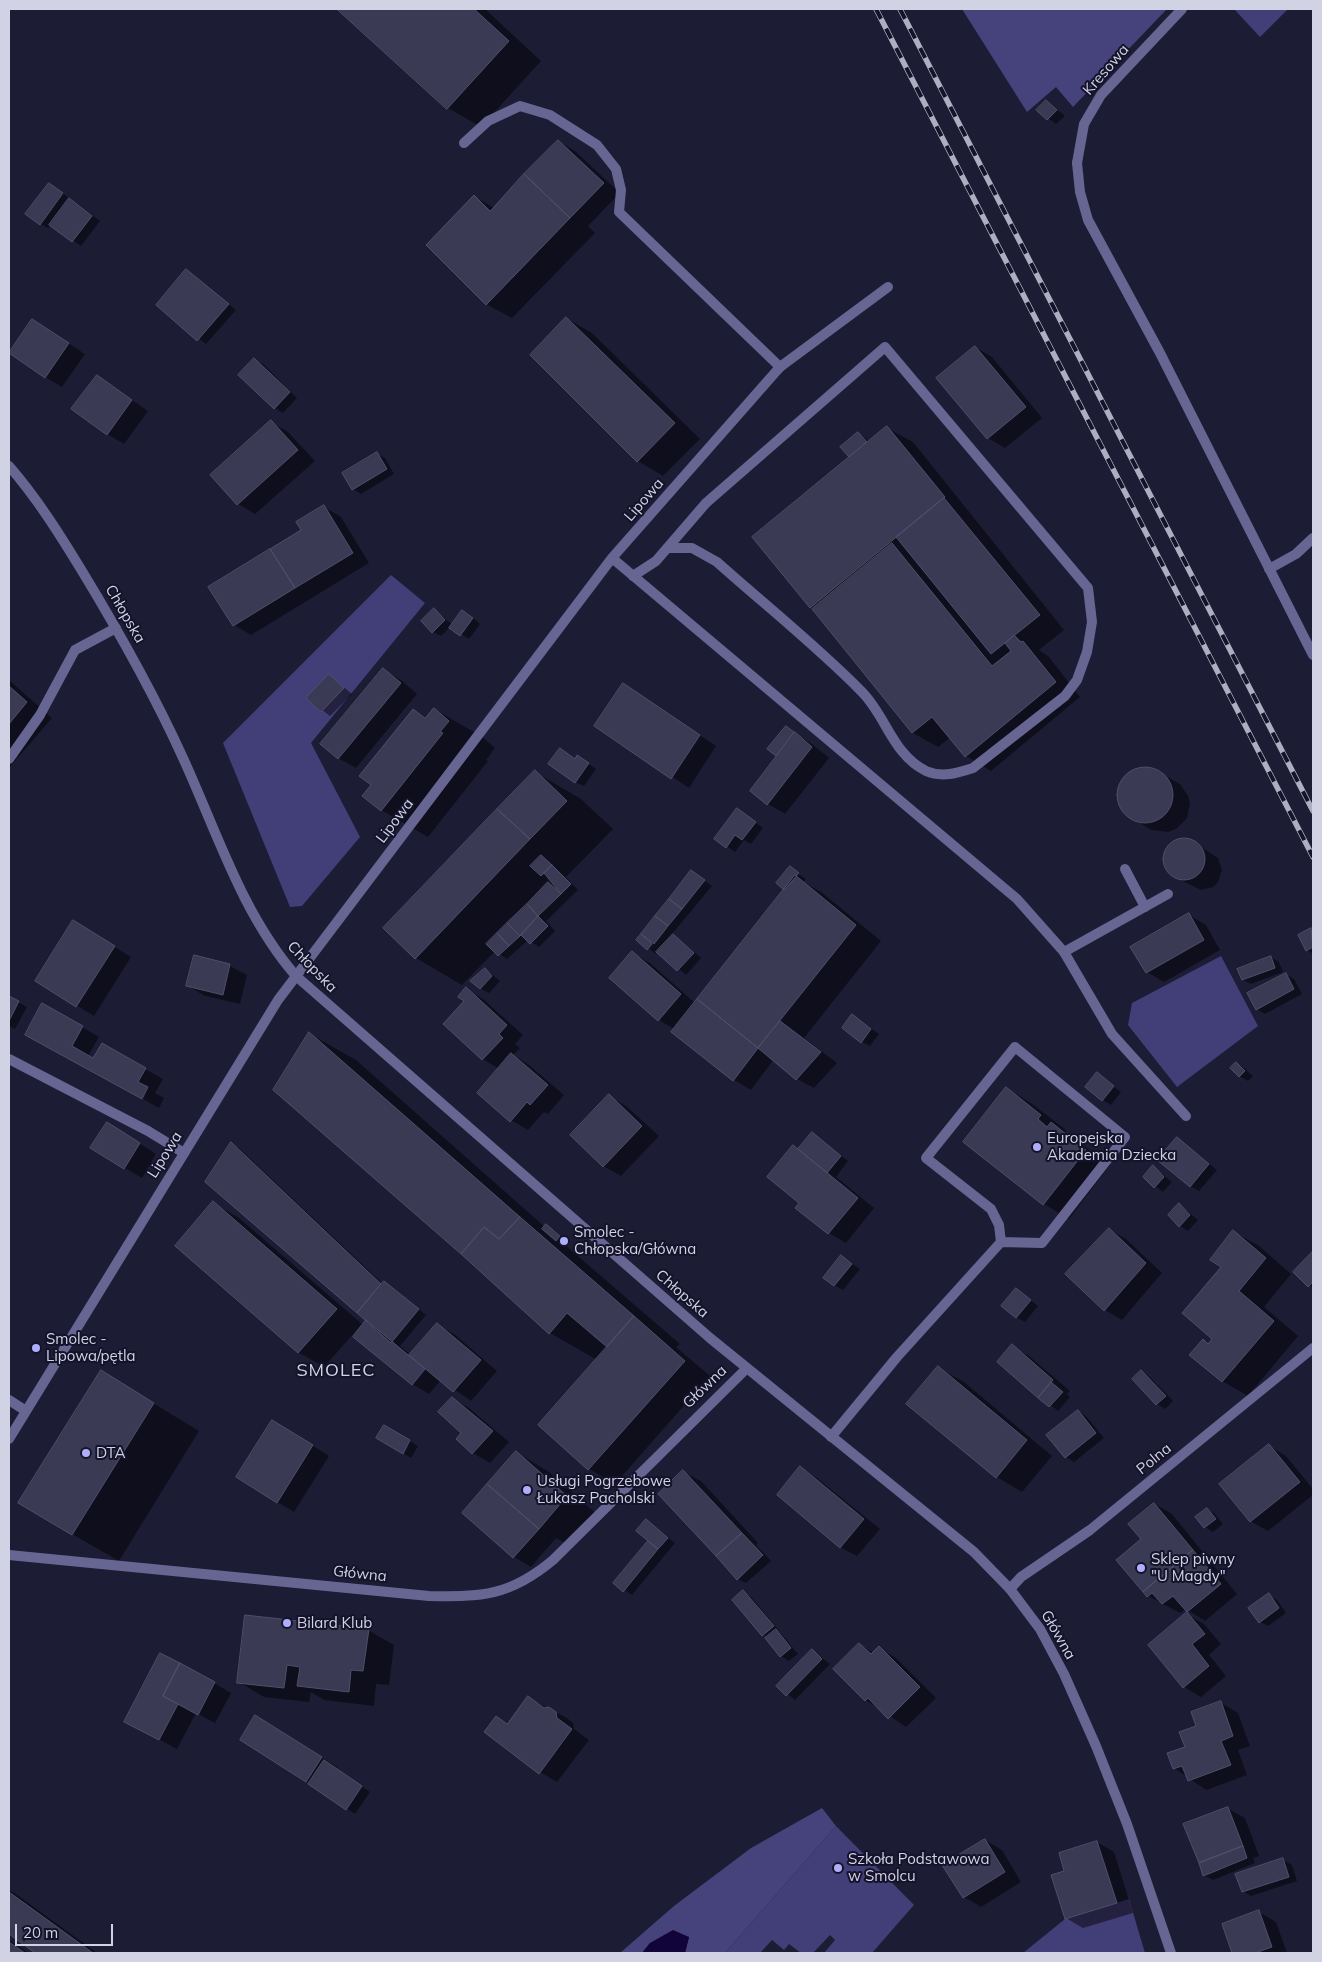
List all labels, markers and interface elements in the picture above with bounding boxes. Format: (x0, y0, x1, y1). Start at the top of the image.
street label: Kresowa (1079, 41, 1133, 99)
street label: Lipowa (620, 475, 668, 525)
street label: Chłopska (101, 582, 149, 646)
street label: Lipowa (372, 795, 418, 847)
street label: Chłopska (283, 938, 341, 996)
street label: Lipowa (144, 1129, 186, 1181)
place label: Europejska Akademia Dziecka (1047, 1129, 1176, 1164)
marker: Europejska Akademia Dziecka (1031, 1141, 1043, 1153)
place label: Smolec - Chłopska/Główna (574, 1223, 696, 1258)
marker: Smolec - Chłopska/Główna (558, 1235, 570, 1247)
street label: Chłopska (652, 1266, 712, 1322)
place label: Smolec - Lipowa/pętla (46, 1330, 135, 1365)
marker: Smolec - Lipowa/pętla (30, 1342, 42, 1354)
district label: SMOLEC (296, 1360, 376, 1382)
street label: Główna (679, 1362, 731, 1412)
street label: Polna (1133, 1440, 1175, 1478)
place label: DTA (96, 1444, 125, 1462)
marker: DTA (80, 1447, 92, 1459)
place label: Usługi Pogrzebowe Łukasz Pacholski (537, 1472, 671, 1507)
marker: Usługi Pogrzebowe Łukasz Pacholski (521, 1484, 533, 1496)
place label: Sklep piwny "U Magdy" (1151, 1550, 1235, 1585)
street label: Główna (332, 1562, 388, 1586)
marker: Sklep piwny "U Magdy" (1135, 1562, 1147, 1574)
street label: Główna (1037, 1607, 1079, 1663)
place label: Bilard Klub (297, 1614, 372, 1632)
marker: Bilard Klub (281, 1617, 293, 1629)
place label: Szkoła Podstawowa w Smolcu (848, 1850, 990, 1885)
marker: Szkoła Podstawowa w Smolcu (832, 1862, 844, 1874)
scale bar (18, 1914, 115, 1946)
text: 20 m (23, 1923, 58, 1942)

